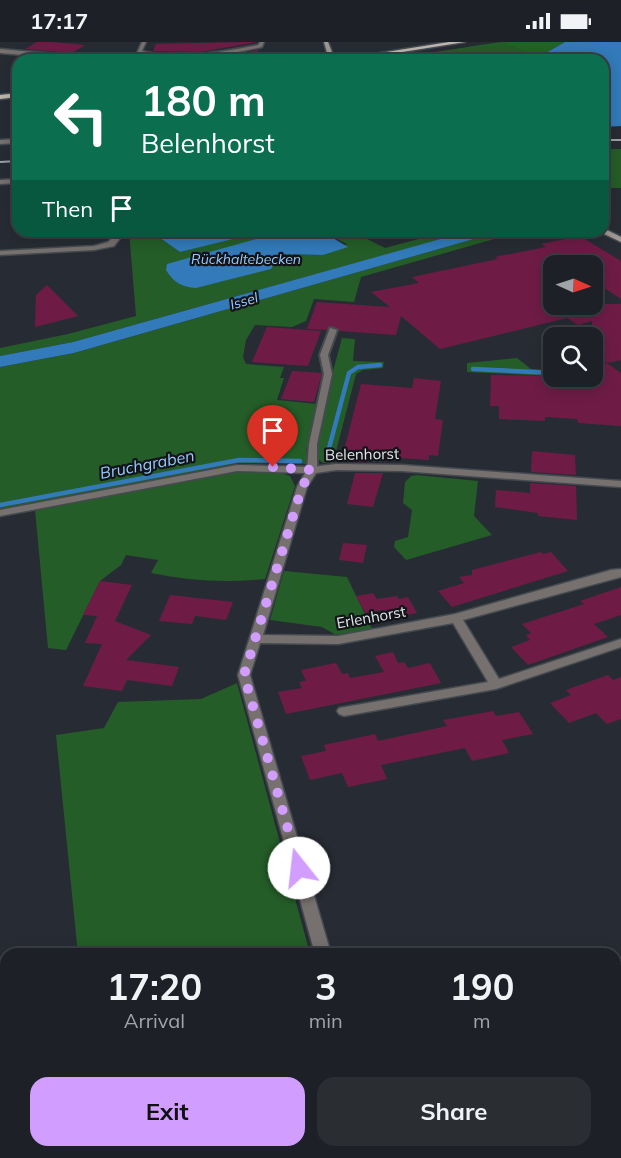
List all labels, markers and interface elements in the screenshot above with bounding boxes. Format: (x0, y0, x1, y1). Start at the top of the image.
text: 17:17 (30, 7, 88, 35)
text: 180 m (141, 74, 266, 127)
icon: left (42, 78, 120, 156)
text: Belenhorst (141, 126, 275, 160)
icon: arrive (105, 192, 138, 225)
text: Then (42, 195, 93, 223)
water label: Rückhaltebecken (191, 250, 301, 268)
north arrow (543, 255, 603, 315)
map controls (543, 255, 603, 387)
water label: Issel (228, 288, 261, 314)
button: search (543, 327, 603, 387)
pin (247, 405, 298, 467)
icon: arrive (256, 414, 289, 447)
street label: Belenhorst (325, 444, 399, 464)
water label: Bruchgraben (98, 445, 196, 483)
street label: Erlenhorst (335, 602, 407, 632)
position arrow (267, 836, 331, 900)
text: 17:20 (107, 964, 202, 1009)
text: 3 (315, 964, 337, 1009)
text: 190 (449, 964, 514, 1009)
text: Arrival (124, 1008, 185, 1033)
text: min (309, 1008, 343, 1033)
text: m (473, 1008, 491, 1033)
button: Exit (30, 1077, 305, 1146)
button: Share (317, 1077, 591, 1146)

